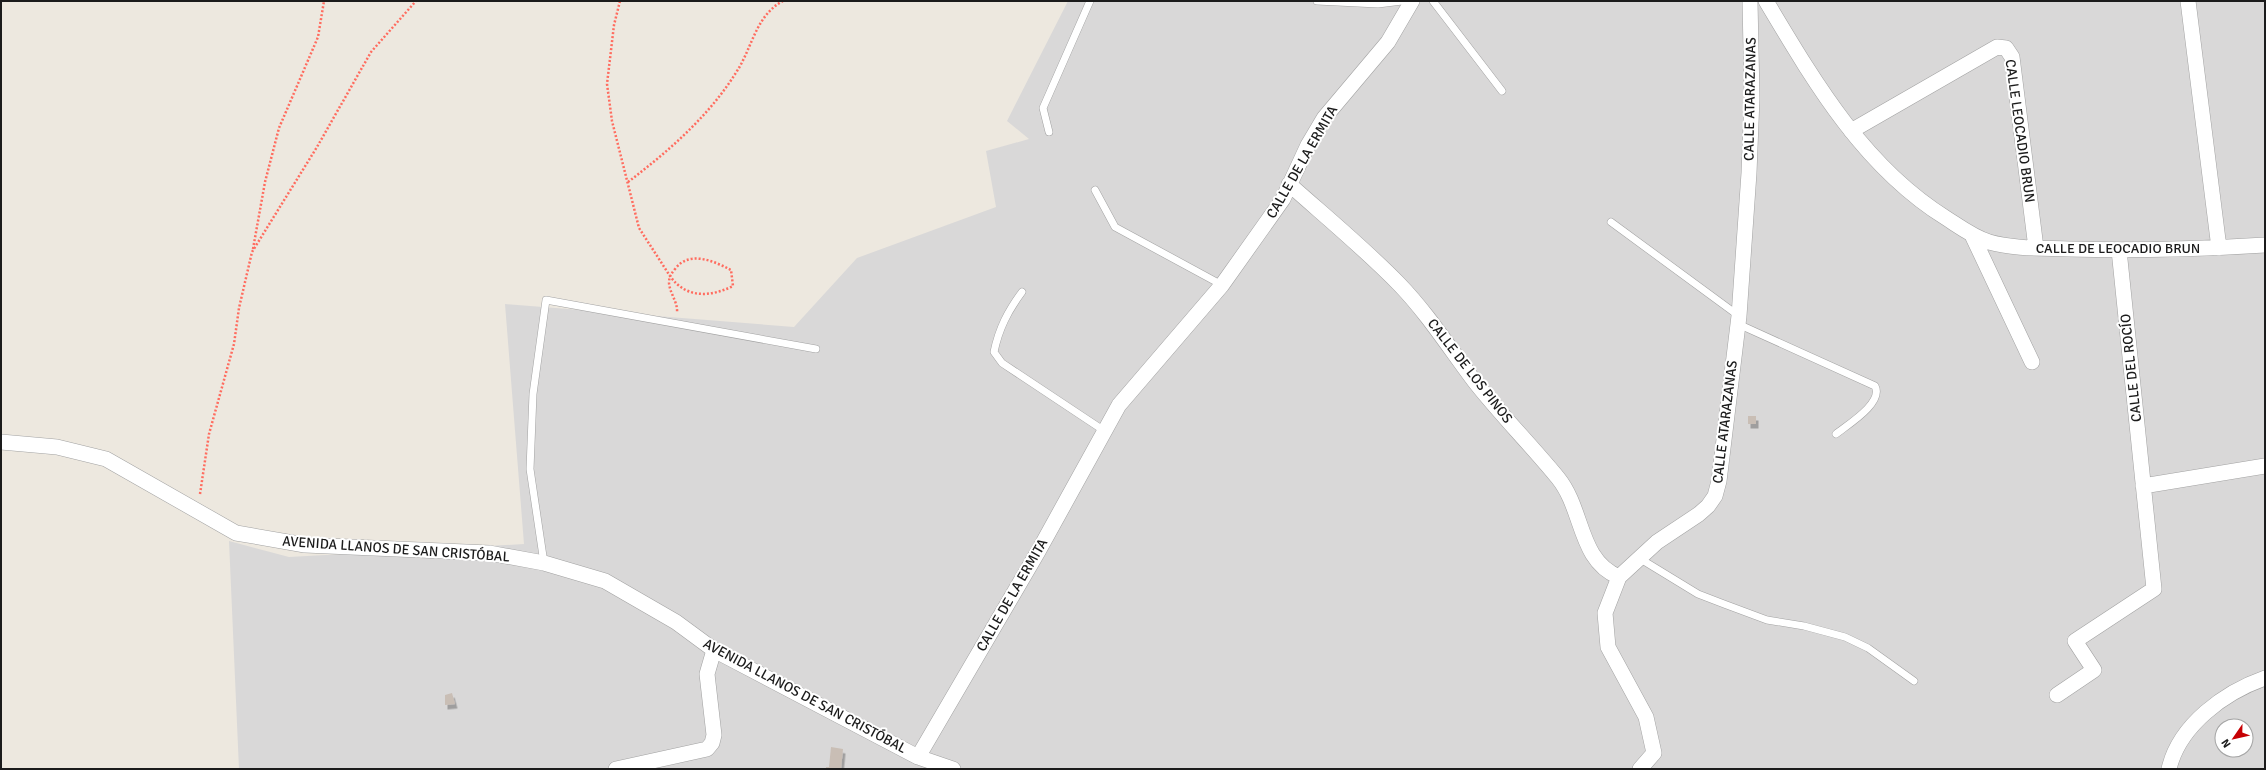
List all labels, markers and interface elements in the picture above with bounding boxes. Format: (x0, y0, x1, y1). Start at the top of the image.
street label: CALLE ATARAZANAS (1740, 37, 1760, 161)
street label: CALLE LEOCADIO BRUN (2002, 58, 2038, 204)
street label: CALLE DE LA ERMITA (1263, 102, 1341, 221)
street label: CALLE DE LEOCADIO BRUN (2036, 240, 2200, 257)
street label: CALLE DEL ROCÍO (2117, 313, 2145, 423)
street label: CALLE DE LOS PINOS (1424, 315, 1516, 427)
street label: CALLE ATARAZANAS (1709, 359, 1741, 485)
street label: AVENIDA LLANOS DE SAN CRISTÓBAL (282, 533, 510, 565)
street label: CALLE DE LA ERMITA (973, 535, 1051, 654)
street label: AVENIDA LLANOS DE SAN CRISTÓBAL (700, 635, 910, 757)
north arrow (2214, 718, 2254, 758)
text: N (2219, 737, 2234, 750)

